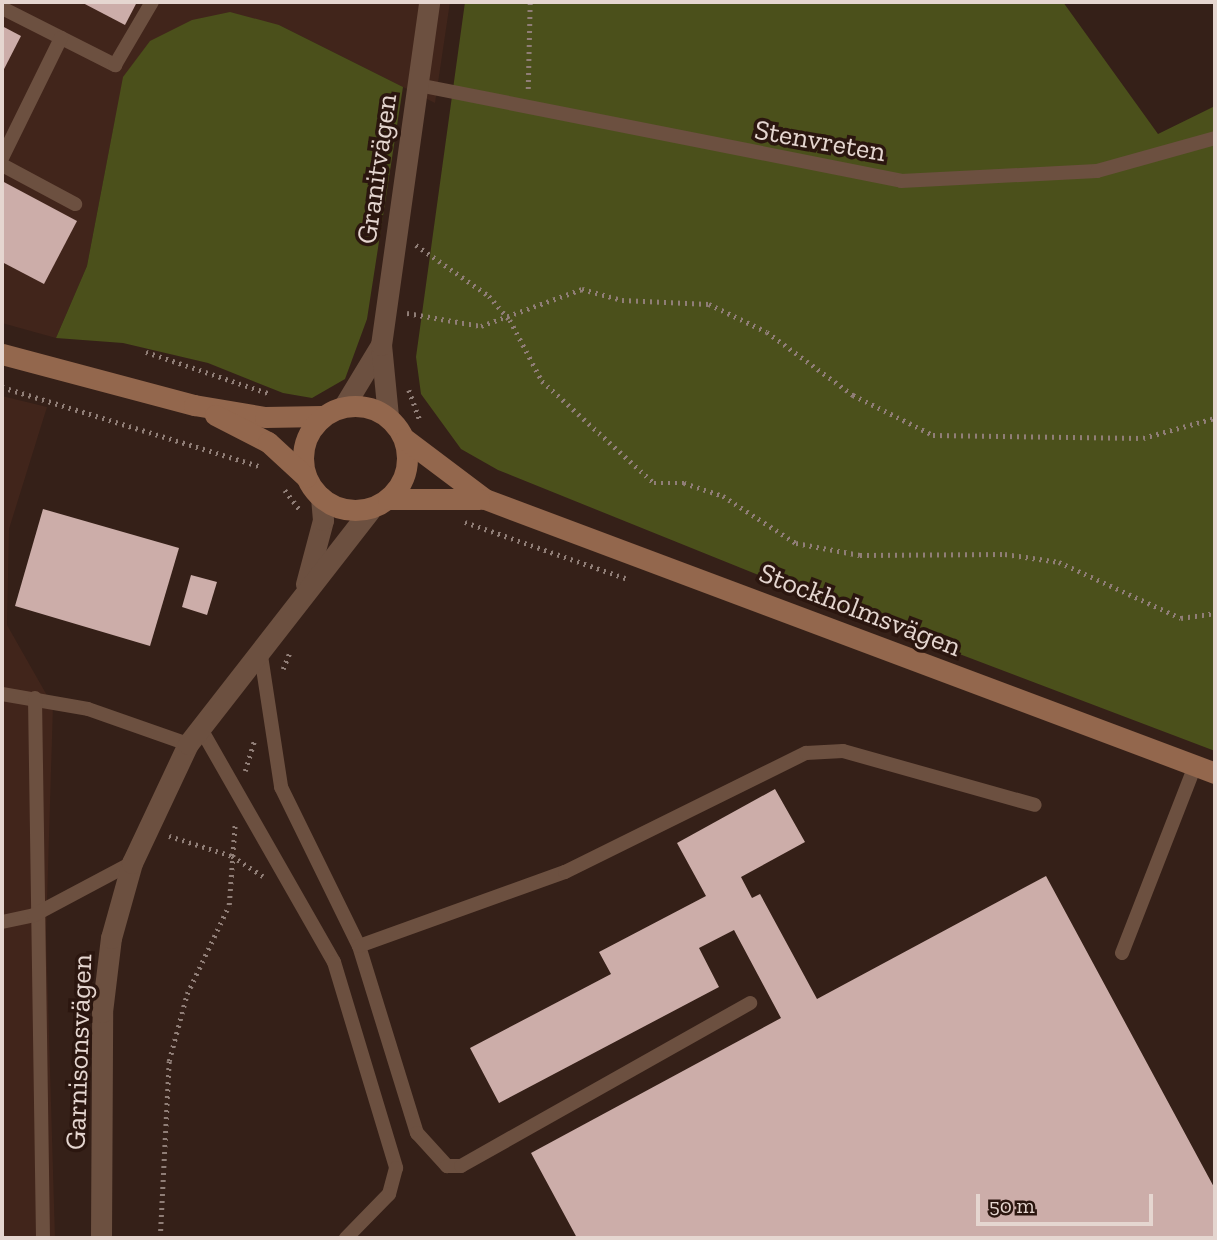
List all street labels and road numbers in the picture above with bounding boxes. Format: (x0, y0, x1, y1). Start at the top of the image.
street label: Granitvägen (350, 92, 404, 246)
street label: Stenvreten (752, 113, 888, 169)
street label: Stockholmsvägen (754, 556, 966, 664)
street label: Garnisonsvägen (59, 954, 99, 1150)

